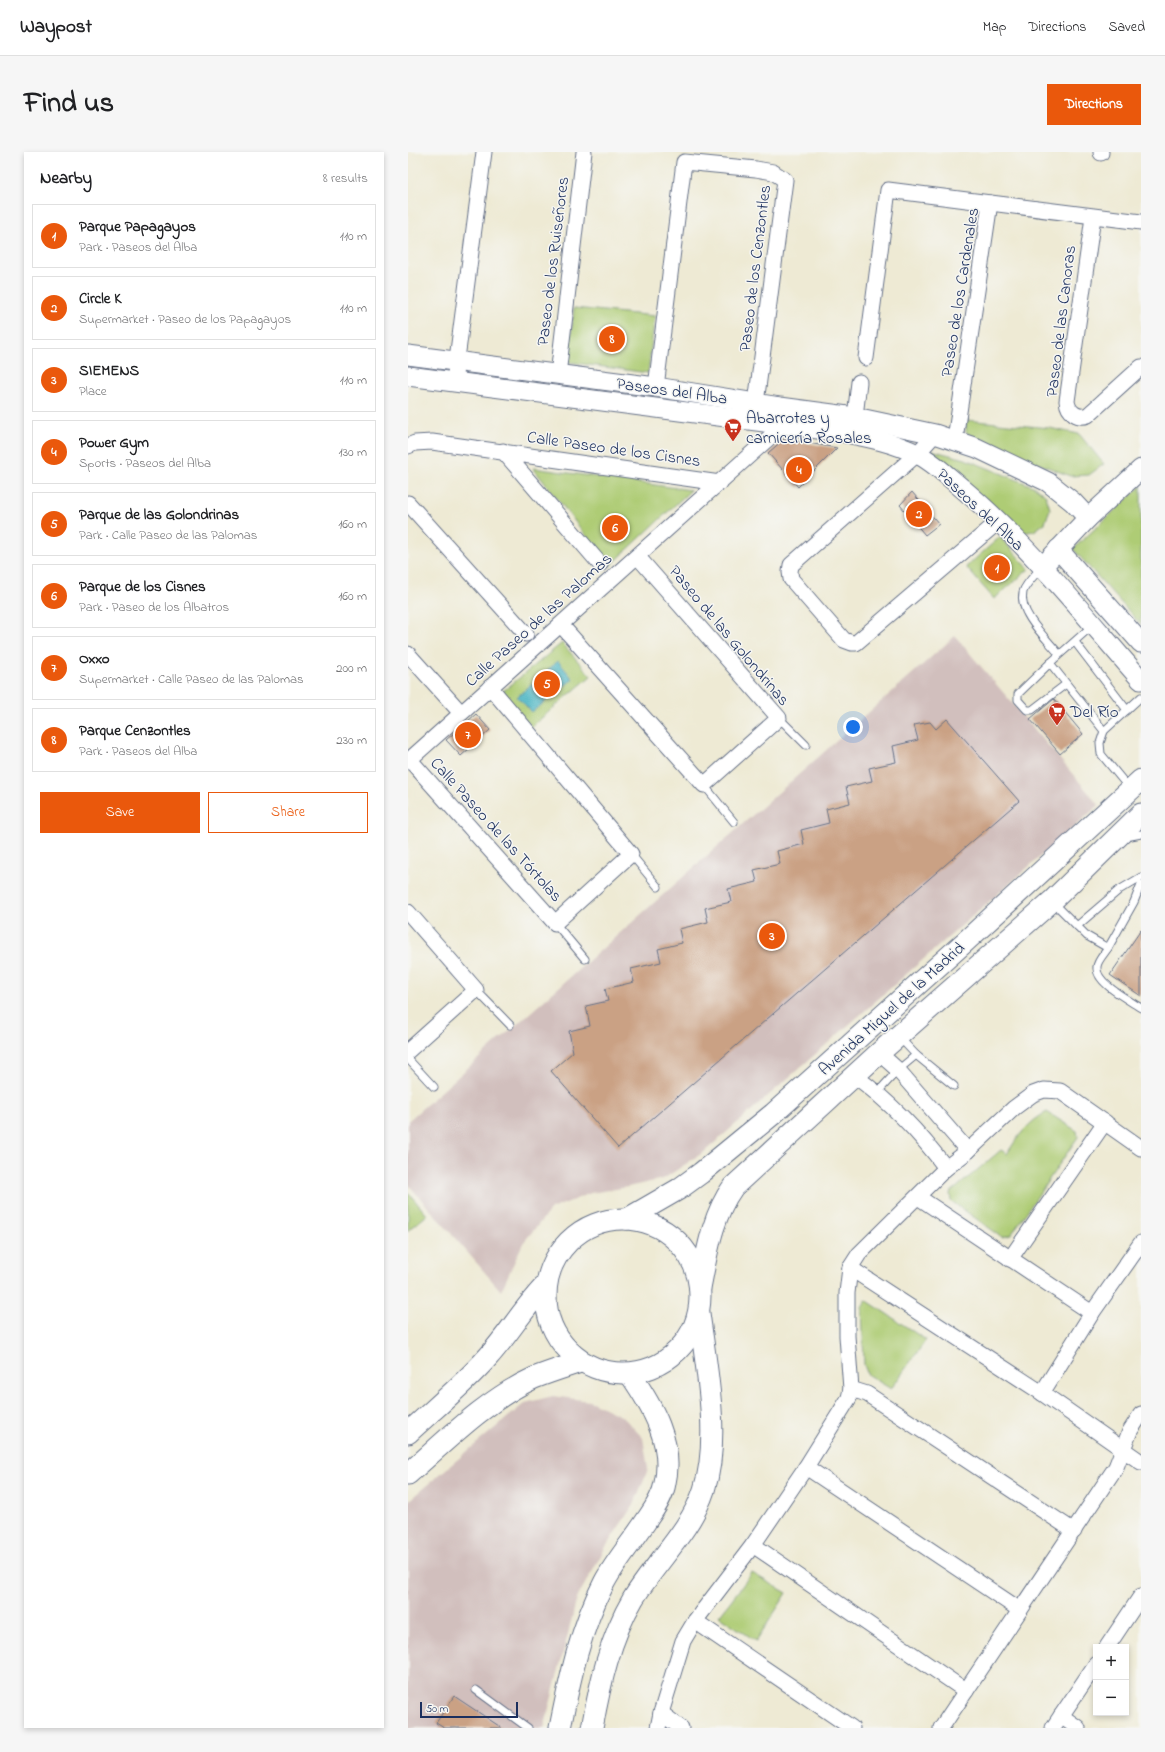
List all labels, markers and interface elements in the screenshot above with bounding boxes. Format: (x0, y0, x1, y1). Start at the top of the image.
text: Waypost (20, 14, 92, 41)
text: Map (983, 17, 1006, 38)
text: Directions (1028, 17, 1086, 38)
text: Saved (1108, 17, 1145, 38)
text: Find us (24, 84, 114, 125)
button: Directions (1047, 84, 1141, 125)
text: Nearby (40, 166, 92, 191)
text: 8 results (323, 169, 368, 188)
street label: Paseo de los Ruiseñores (531, 175, 576, 347)
street label: Paseo de los Cenzontles (733, 183, 778, 353)
street label: Paseo de los Cardenales (935, 206, 986, 379)
text: Parque Papagayos (79, 216, 196, 238)
text: 1 (52, 227, 56, 246)
text: 110 m (340, 227, 367, 246)
text: Park · Paseos del Alba (79, 238, 197, 257)
street label: Paseo de las Canoras (1040, 244, 1083, 398)
text: Circle K (79, 288, 122, 310)
text: 2 (51, 299, 57, 318)
text: 110 m (340, 299, 367, 318)
text: Supermarket · Paseo de los Papagayos (79, 310, 291, 329)
pin: 8 (599, 324, 625, 354)
text: SIEMENS (79, 360, 139, 382)
text: 3 (51, 371, 57, 390)
text: 110 m (340, 371, 367, 390)
street label: Paseos del Alba (615, 371, 729, 412)
text: Place (79, 382, 107, 401)
place label: Abarrotes y carnicería Rosales (746, 406, 872, 451)
supermarket icon: Abarrotes y carnicería Rosales (723, 417, 743, 442)
street label: Calle Paseo de los Cisnes (525, 425, 702, 474)
text: Power Gym (79, 432, 149, 454)
text: 4 (51, 443, 57, 462)
text: 130 m (339, 443, 367, 462)
text: Sports · Paseos del Alba (79, 454, 211, 473)
pin: 4 (786, 455, 812, 485)
street label: Paseos del Alba (931, 463, 1029, 557)
pin: 2 (906, 499, 932, 529)
text: Parque de las Golondrinas (79, 504, 239, 526)
pin: 6 (602, 513, 628, 543)
text: 5 (50, 515, 58, 534)
text: 160 m (338, 515, 367, 534)
text: Park · Calle Paseo de las Palomas (79, 526, 257, 545)
street label: Calle Paseo de las Palomas (460, 547, 618, 693)
pin: 1 (984, 553, 1010, 583)
street label: Paseo de las Golondrinas (662, 560, 795, 712)
text: Parque de los Cisnes (79, 576, 206, 598)
text: 6 (51, 587, 57, 606)
text: 160 m (338, 587, 367, 606)
text: Park · Paseo de los Albatros (79, 598, 229, 617)
text: Oxxo (79, 648, 110, 670)
text: 7 (51, 659, 57, 678)
text: 200 m (336, 659, 367, 678)
pin: 5 (534, 669, 560, 699)
text: Supermarket · Calle Paseo de las Palomas (79, 670, 304, 689)
place label: Del Río (1069, 700, 1119, 725)
supermarket icon: Del Río (1047, 701, 1067, 726)
your location (843, 717, 863, 737)
text: Parque Cenzontles (79, 720, 191, 742)
pin: 7 (455, 720, 481, 750)
text: 8 (52, 731, 56, 750)
text: 230 m (336, 731, 367, 750)
text: Park · Paseos del Alba (79, 742, 197, 761)
street label: Calle Paseo de las Tórtolas (424, 752, 568, 908)
button: Save (40, 792, 200, 833)
button: Share (208, 792, 368, 833)
pin: 3 (759, 921, 785, 951)
street label: Avenida Miguel de la Madrid (813, 936, 973, 1083)
map controls (1093, 1644, 1129, 1716)
button: + (1093, 1644, 1129, 1680)
button: − (1093, 1680, 1129, 1716)
scale bar (420, 1700, 518, 1719)
text: 50 m (426, 1701, 448, 1717)

